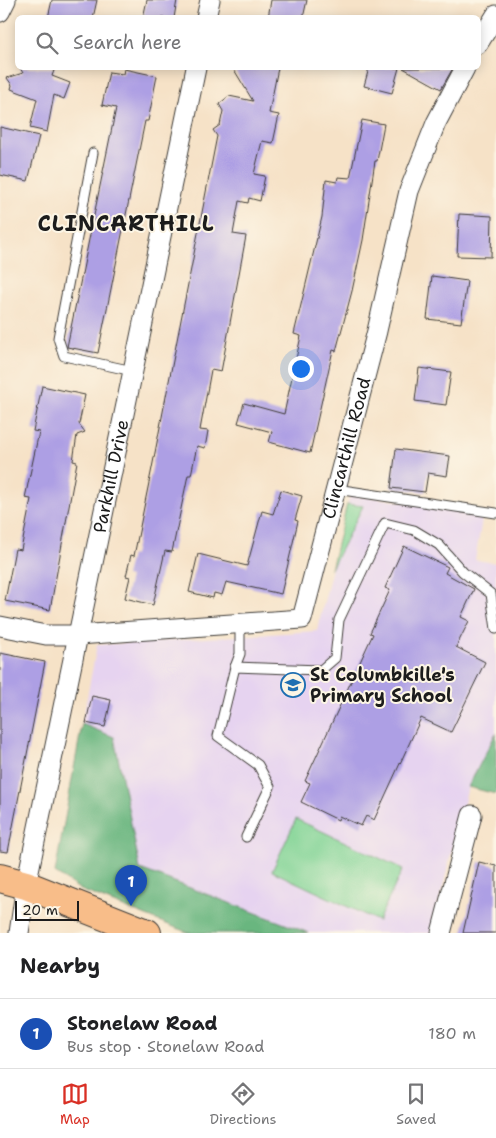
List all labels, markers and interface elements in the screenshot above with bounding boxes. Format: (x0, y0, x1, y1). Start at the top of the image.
search box (15, 15, 481, 70)
icon: search (33, 29, 61, 57)
text: Search here (73, 30, 182, 55)
district label: CLINCARTHILL (37, 209, 215, 238)
your location (288, 356, 314, 382)
street label: Clincarthill Road (317, 375, 376, 522)
street label: Parkhill Drive (88, 417, 135, 535)
place label: St Columbkille's Primary School (310, 663, 455, 708)
school or university icon: St Columbkille's Primary School (280, 672, 306, 698)
pin: 1 (115, 865, 147, 906)
scale bar (15, 898, 79, 921)
text: 20 m (22, 901, 58, 919)
text: Nearby (20, 952, 100, 980)
text: Stonelaw Road (67, 1011, 218, 1036)
text: 1 (32, 1023, 40, 1044)
text: 180 m (428, 1023, 476, 1044)
text: Bus stop · Stonelaw Road (67, 1036, 264, 1057)
tab: Map (60, 1080, 90, 1128)
tab: Directions (210, 1080, 276, 1128)
tab: Saved (396, 1080, 436, 1128)

